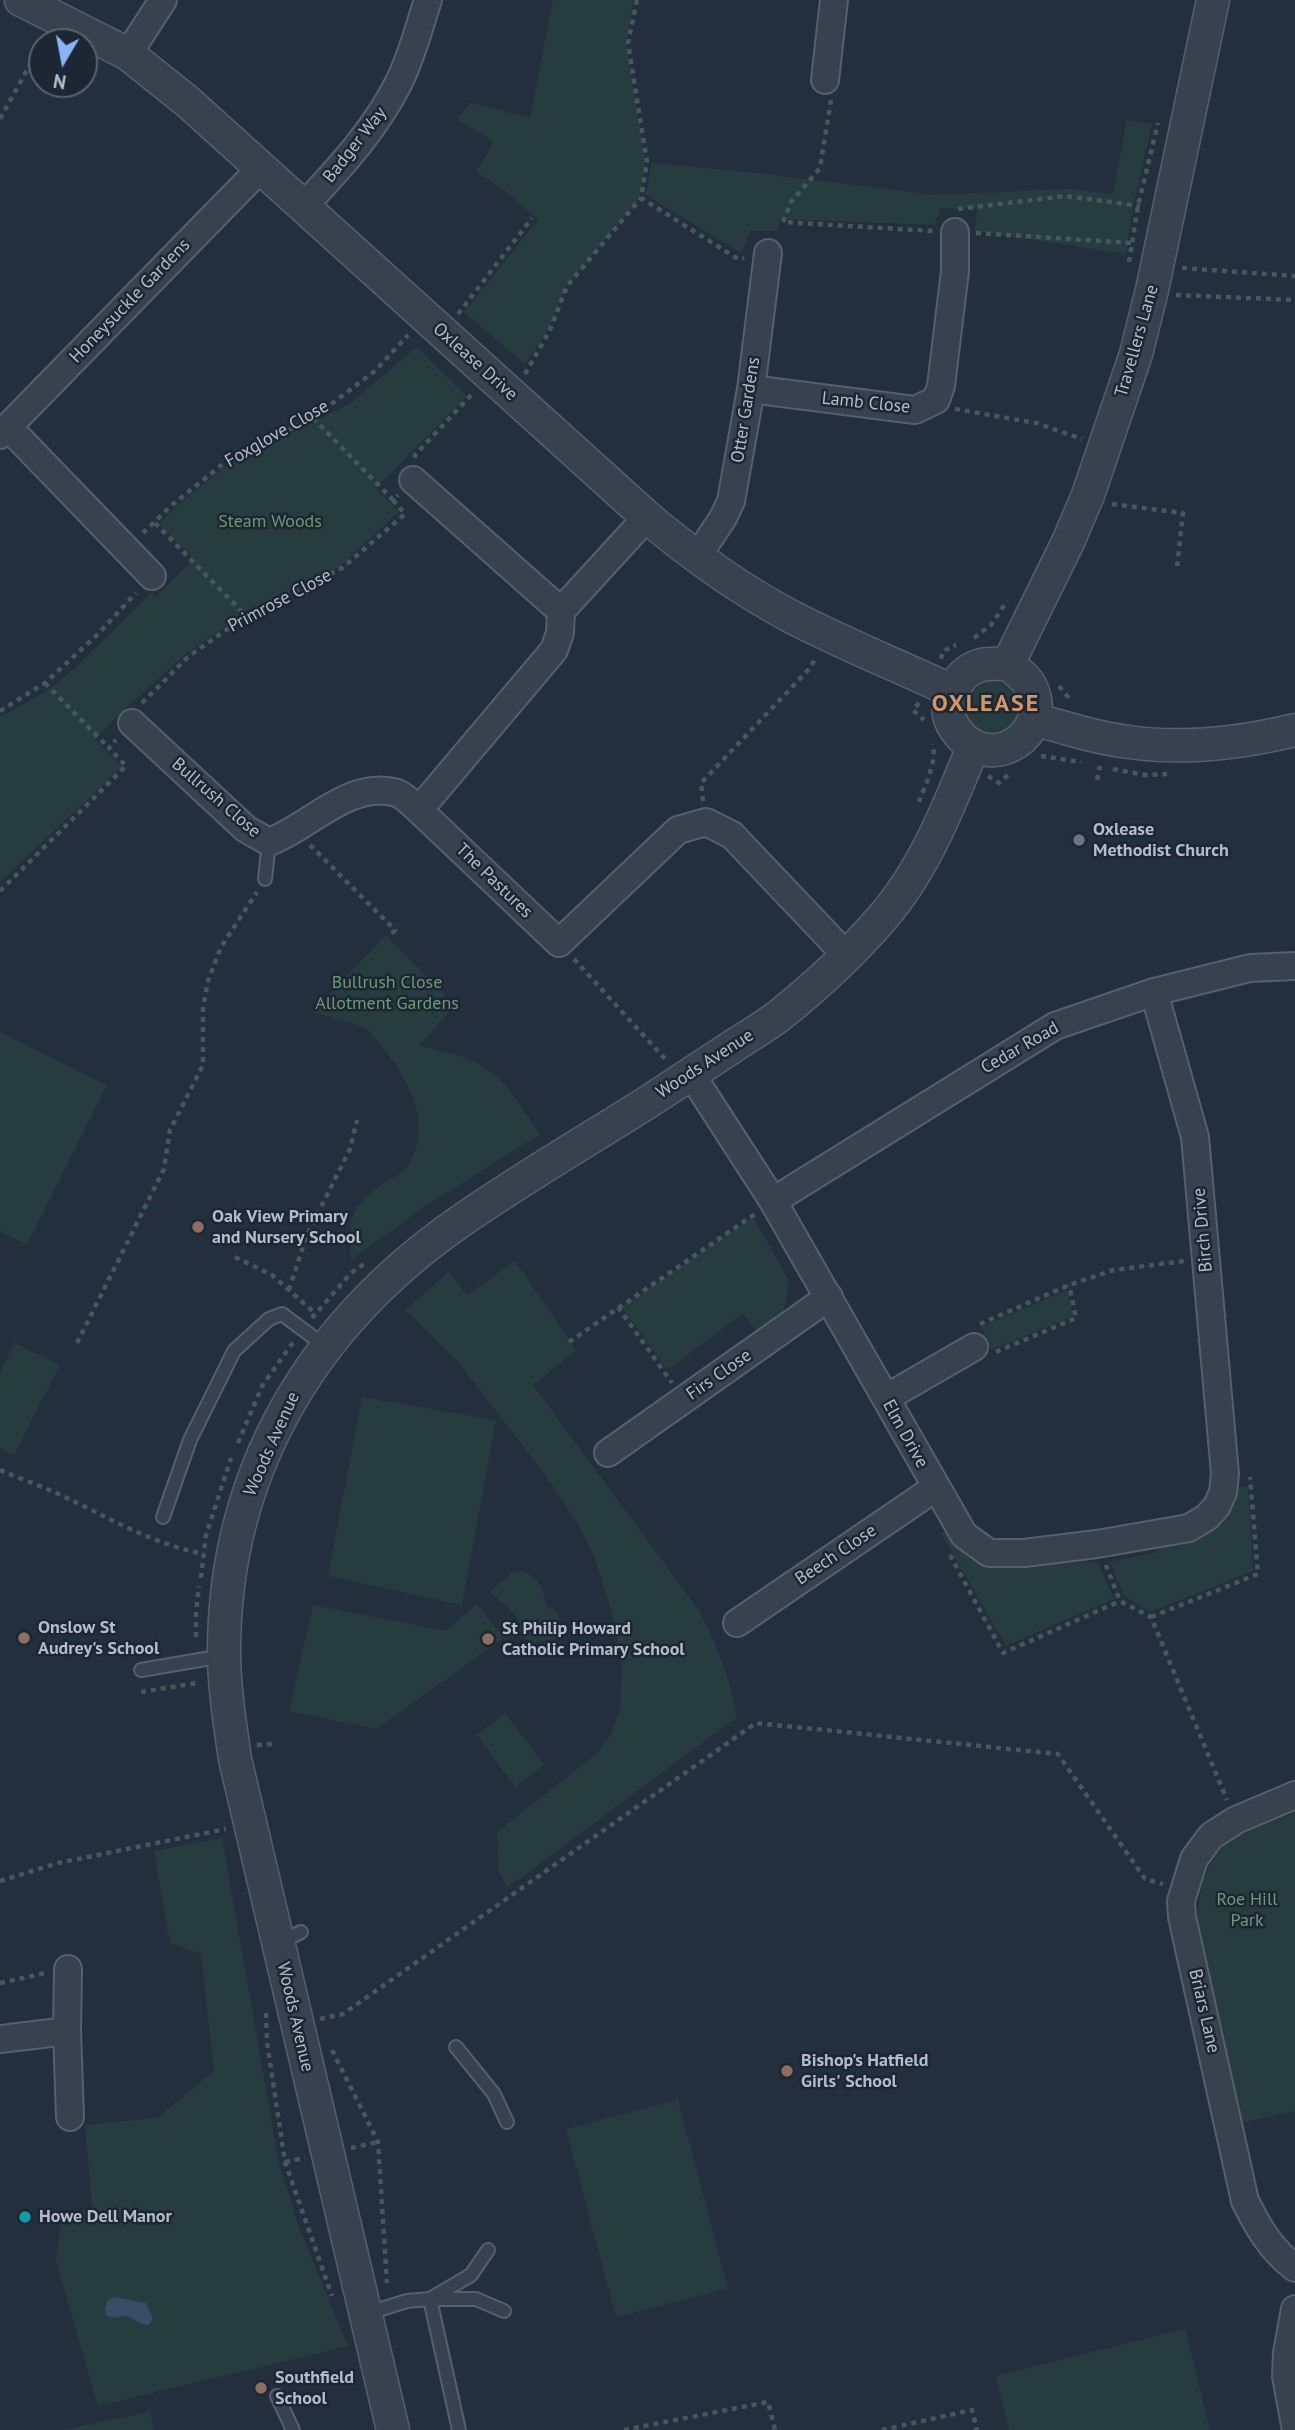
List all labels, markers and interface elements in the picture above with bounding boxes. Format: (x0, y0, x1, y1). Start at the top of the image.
north arrow (28, 28, 98, 98)
text: N (51, 69, 68, 95)
street label: Badger Way (319, 103, 391, 187)
street label: Honeysuckle Gardens (65, 234, 195, 368)
street label: Travellers Lane (1111, 282, 1163, 400)
street label: Oxlease Drive (428, 318, 522, 406)
street label: Otter Gardens (727, 356, 765, 464)
street label: Lamb Close (821, 388, 911, 418)
street label: Foxglove Close (221, 396, 333, 472)
park label: Steam Woods (218, 511, 322, 533)
street label: Primrose Close (225, 565, 335, 637)
district label: OXLEASE (933, 690, 1039, 718)
street label: Bullrush Close (167, 754, 265, 842)
place label: Oxlease Methodist Church (1093, 819, 1229, 862)
marker: Oxlease Methodist Church (1071, 832, 1087, 848)
street label: The Pastures (451, 839, 537, 923)
park label: Bullrush Close Allotment Gardens (315, 972, 459, 1014)
street label: Cedar Road (977, 1017, 1063, 1079)
street label: Woods Avenue (652, 1025, 758, 1103)
street label: Birch Drive (1189, 1187, 1217, 1273)
place label: Oak View Primary and Nursery School (212, 1206, 361, 1248)
marker: Oak View Primary and Nursery School (190, 1219, 206, 1235)
street label: Firs Close (682, 1345, 756, 1405)
street label: Woods Avenue (239, 1389, 305, 1499)
street label: Elm Drive (877, 1396, 933, 1472)
street label: Beech Close (791, 1520, 881, 1590)
place label: Onslow St Audrey's School (38, 1617, 159, 1660)
place label: St Philip Howard Catholic Primary School (502, 1618, 685, 1660)
marker: Onslow St Audrey's School (16, 1630, 32, 1646)
marker: St Philip Howard Catholic Primary School (480, 1631, 496, 1647)
park label: Roe Hill Park (1217, 1889, 1277, 1932)
street label: Woods Avenue (272, 1960, 318, 2074)
street label: Briars Lane (1184, 1967, 1224, 2055)
place label: Bishop's Hatfield Girls' School (801, 2050, 928, 2092)
marker: Bishop's Hatfield Girls' School (779, 2063, 795, 2079)
place label: Howe Dell Manor (39, 2206, 172, 2228)
marker: Howe Dell Manor (17, 2209, 33, 2225)
place label: Southfield School (275, 2367, 354, 2410)
marker: Southfield School (253, 2380, 269, 2396)

